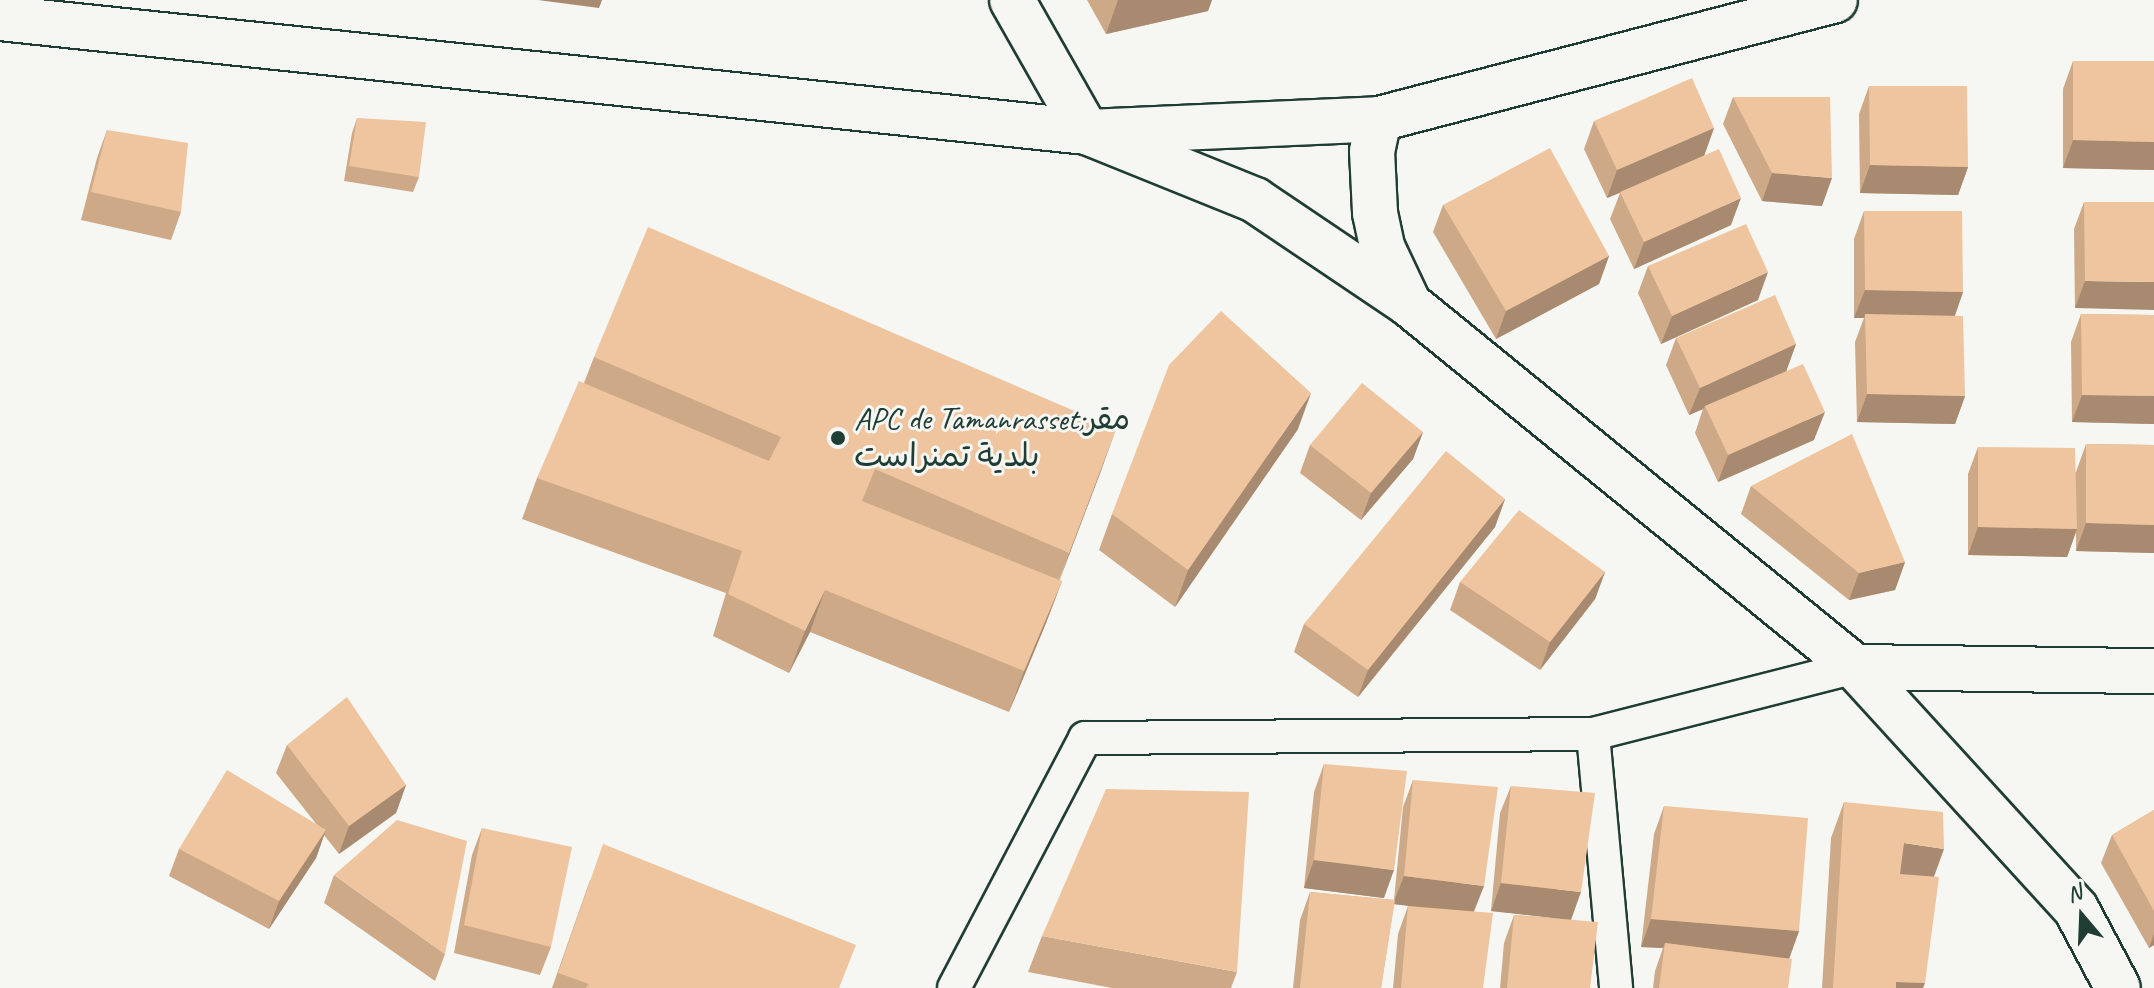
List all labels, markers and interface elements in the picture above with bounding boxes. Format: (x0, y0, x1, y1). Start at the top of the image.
place label: APC de Tamanrasset;مقر بلدية تمنراست (854, 401, 1129, 476)
marker: APC de Tamanrasset;مقر بلدية تمنراست (829, 429, 847, 447)
north arrow (2042, 876, 2122, 956)
text: N (2063, 878, 2085, 909)

